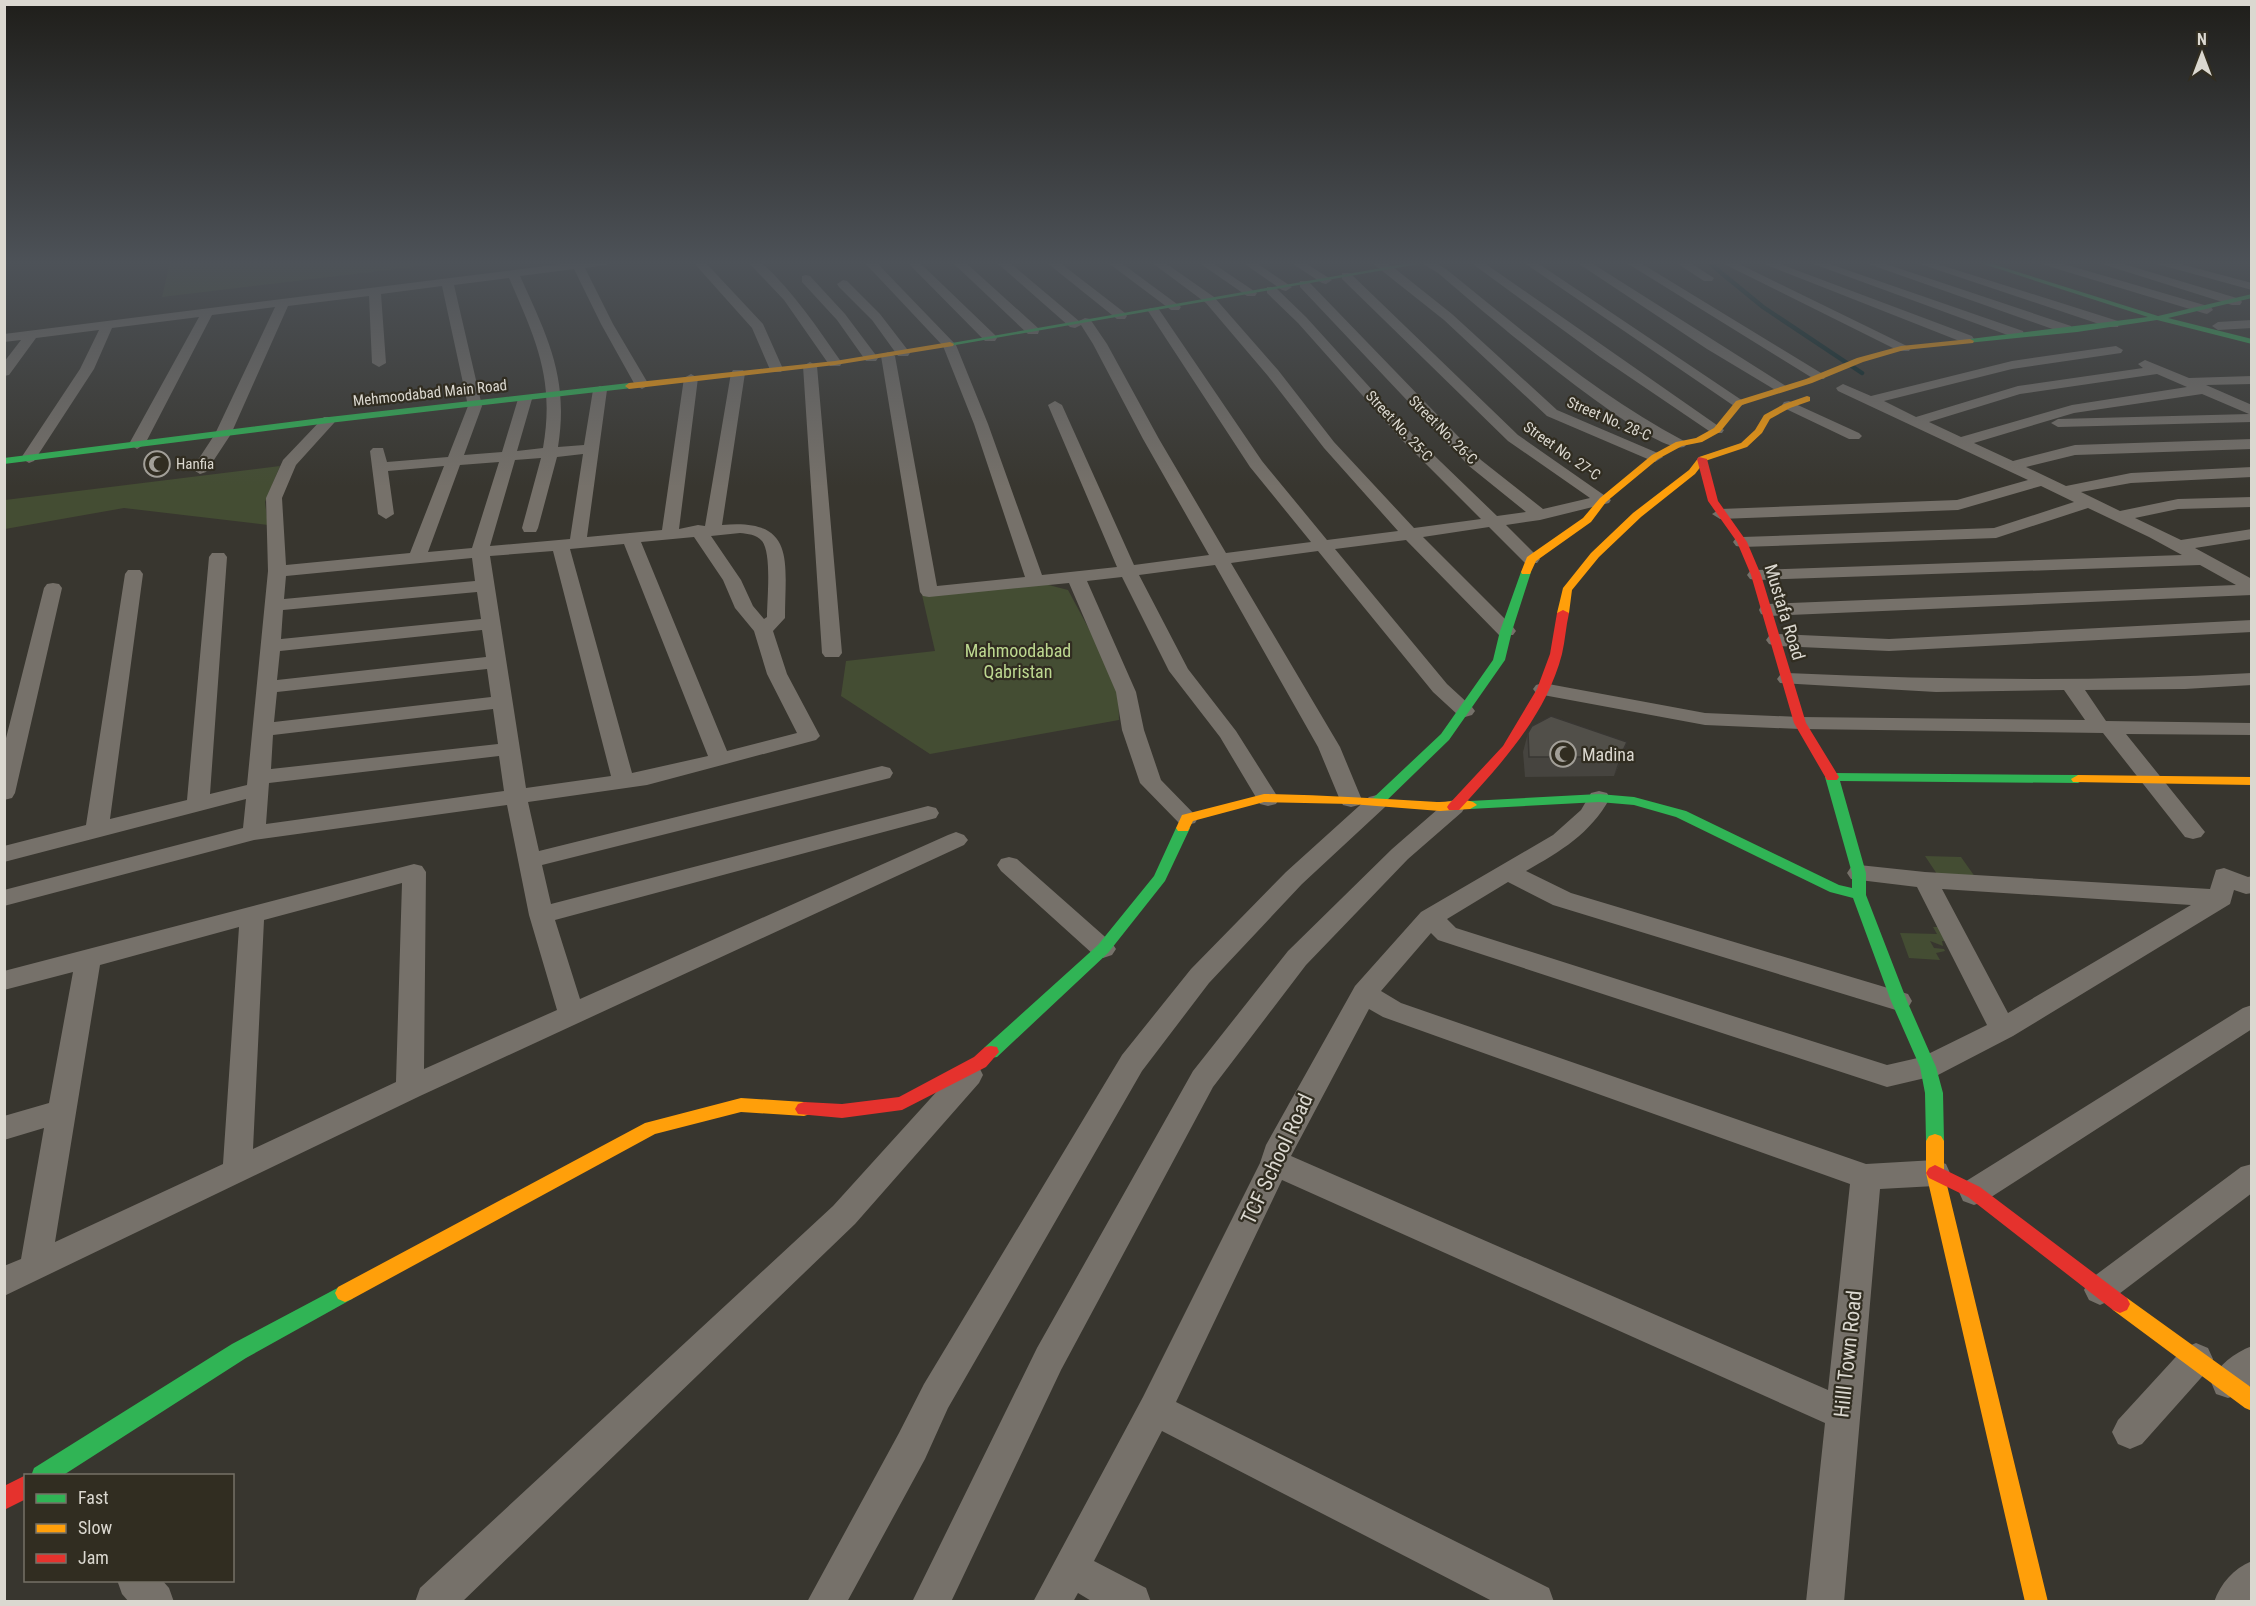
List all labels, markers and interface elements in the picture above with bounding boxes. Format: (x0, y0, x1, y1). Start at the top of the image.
north arrow (2172, 24, 2232, 84)
text: N (2197, 30, 2207, 49)
street label: Mehmoodabad Main Road (352, 376, 508, 410)
street label: Street No. 25-C (1362, 387, 1436, 465)
street label: Street No. 26-C (1405, 392, 1481, 468)
street label: Street No. 28-C (1564, 393, 1654, 445)
street label: Street No. 27-C (1520, 418, 1604, 484)
mosque icon: Hanfia (142, 449, 172, 479)
place label: Hanfia (176, 455, 214, 473)
street label: Mustafa Road (1760, 562, 1810, 662)
park label: Mahmoodabad Qabristan (965, 640, 1071, 682)
mosque icon: Madina (1548, 739, 1578, 769)
place label: Madina (1582, 744, 1635, 765)
street label: TCF School Road (1236, 1090, 1318, 1228)
street label: Hilll Town Road (1829, 1289, 1867, 1419)
legend (24, 1474, 234, 1582)
text: Fast (78, 1487, 109, 1508)
text: Slow (78, 1517, 113, 1538)
text: Jam (78, 1547, 109, 1568)

